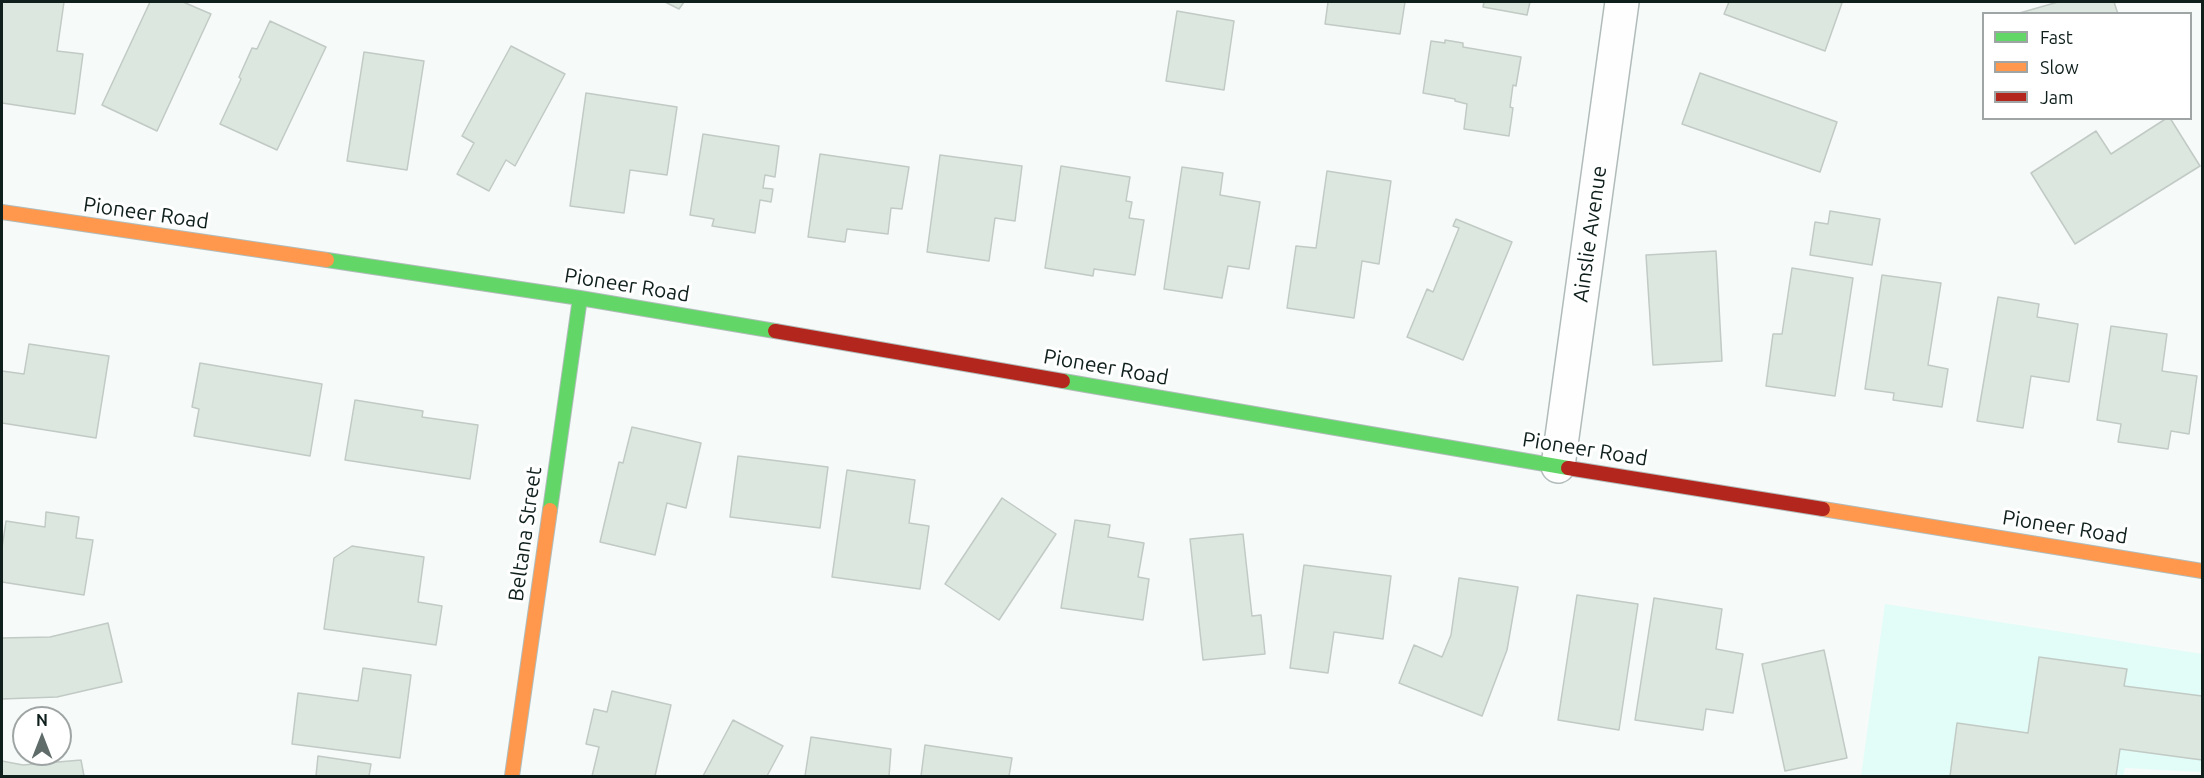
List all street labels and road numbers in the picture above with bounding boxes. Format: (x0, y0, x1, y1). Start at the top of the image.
street label: Ainslie Avenue (1568, 164, 1612, 304)
street label: Pioneer Road (82, 192, 210, 234)
street label: Pioneer Road (563, 263, 691, 307)
street label: Pioneer Road (1042, 344, 1170, 390)
street label: Pioneer Road (1521, 427, 1649, 471)
street label: Beltana Street (503, 465, 547, 603)
street label: Pioneer Road (2001, 505, 2129, 549)

